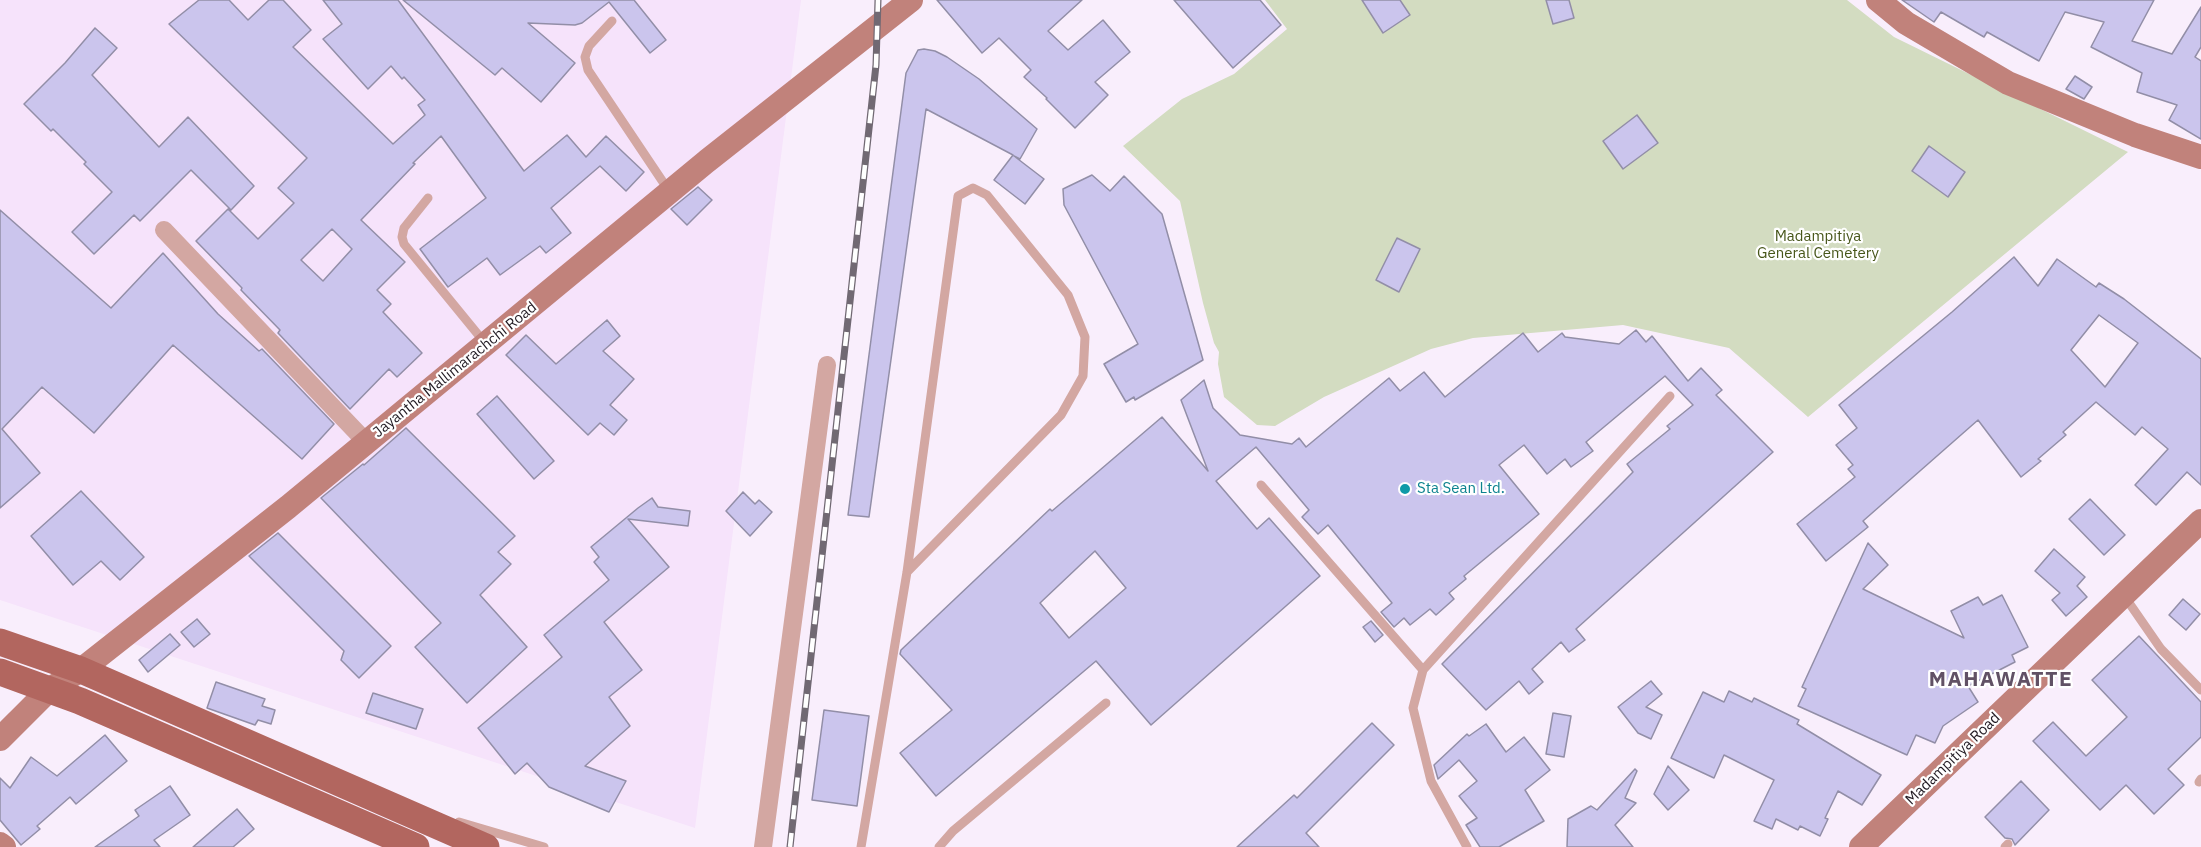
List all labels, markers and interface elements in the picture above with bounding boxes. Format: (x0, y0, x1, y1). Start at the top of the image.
park label: Madampitiya General Cemetery (1757, 228, 1879, 263)
street label: Jayantha Mallimarachchi Road (370, 298, 540, 442)
place label: Sta Sean Ltd. (1417, 480, 1505, 498)
marker: Sta Sean Ltd. (1398, 482, 1412, 496)
district label: MAHAWATTE (1929, 667, 2073, 693)
street label: Madampitiya Road (1902, 709, 2004, 809)

